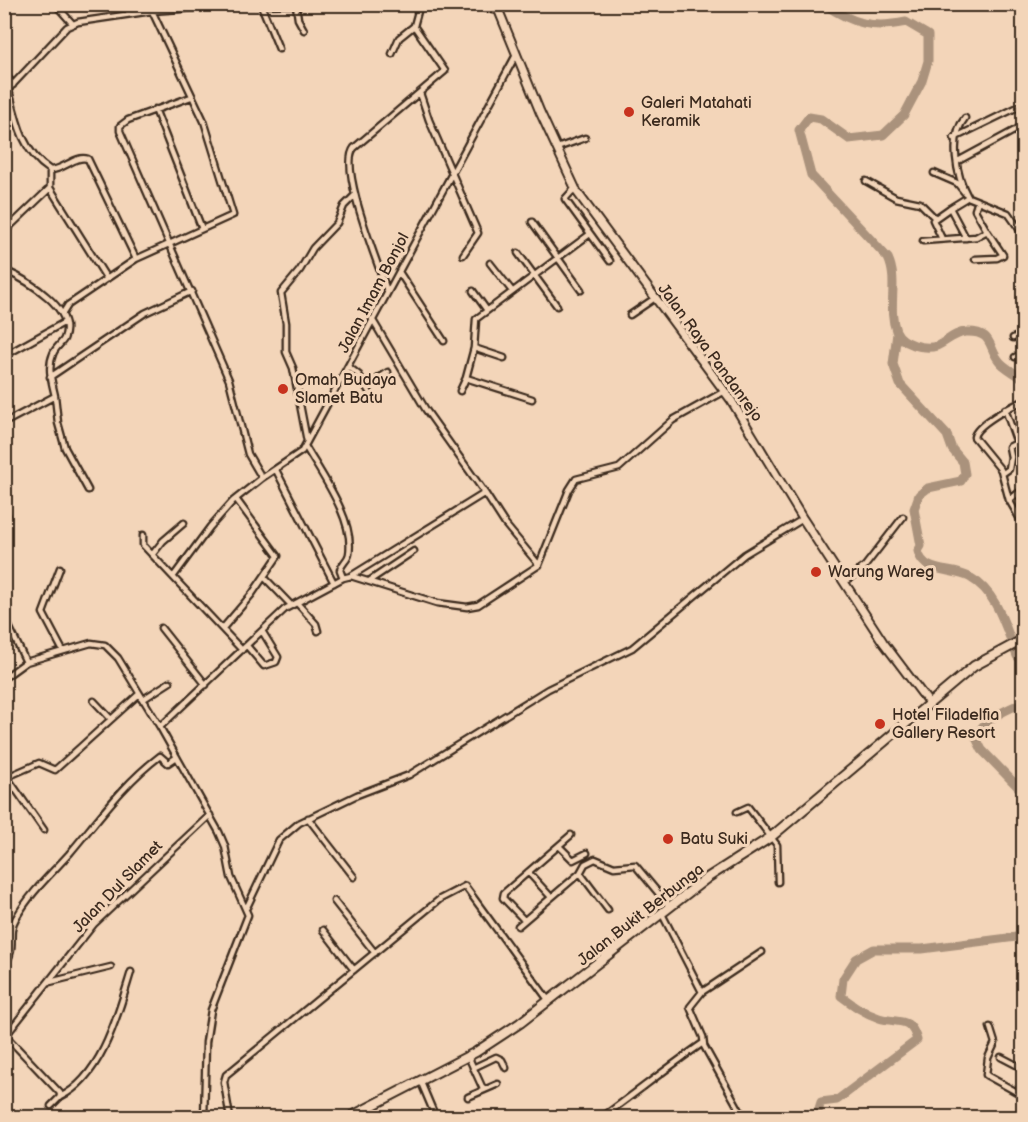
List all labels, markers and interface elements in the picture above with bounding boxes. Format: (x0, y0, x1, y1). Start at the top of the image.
place label: Galeri Matahati Keramik (641, 94, 752, 131)
marker: Galeri Matahati Keramik (622, 105, 636, 119)
street label: Jalan Imam Bonjol (334, 230, 414, 356)
street label: Jalan Raya Pandanrejo (653, 280, 767, 426)
place label: Omah Budaya Slamet Batu (295, 371, 397, 408)
marker: Omah Budaya Slamet Batu (276, 382, 290, 396)
place label: Warung Wareg (828, 563, 934, 582)
marker: Warung Wareg (809, 565, 823, 579)
place label: Hotel Filadelfia Gallery Resort (892, 706, 999, 743)
marker: Hotel Filadelfia Gallery Resort (873, 717, 887, 731)
place label: Batu Suki (680, 830, 748, 849)
marker: Batu Suki (661, 832, 675, 846)
street label: Jalan Dul Slamet (69, 837, 167, 937)
street label: Jalan Bukit Berbunga (574, 860, 708, 970)

